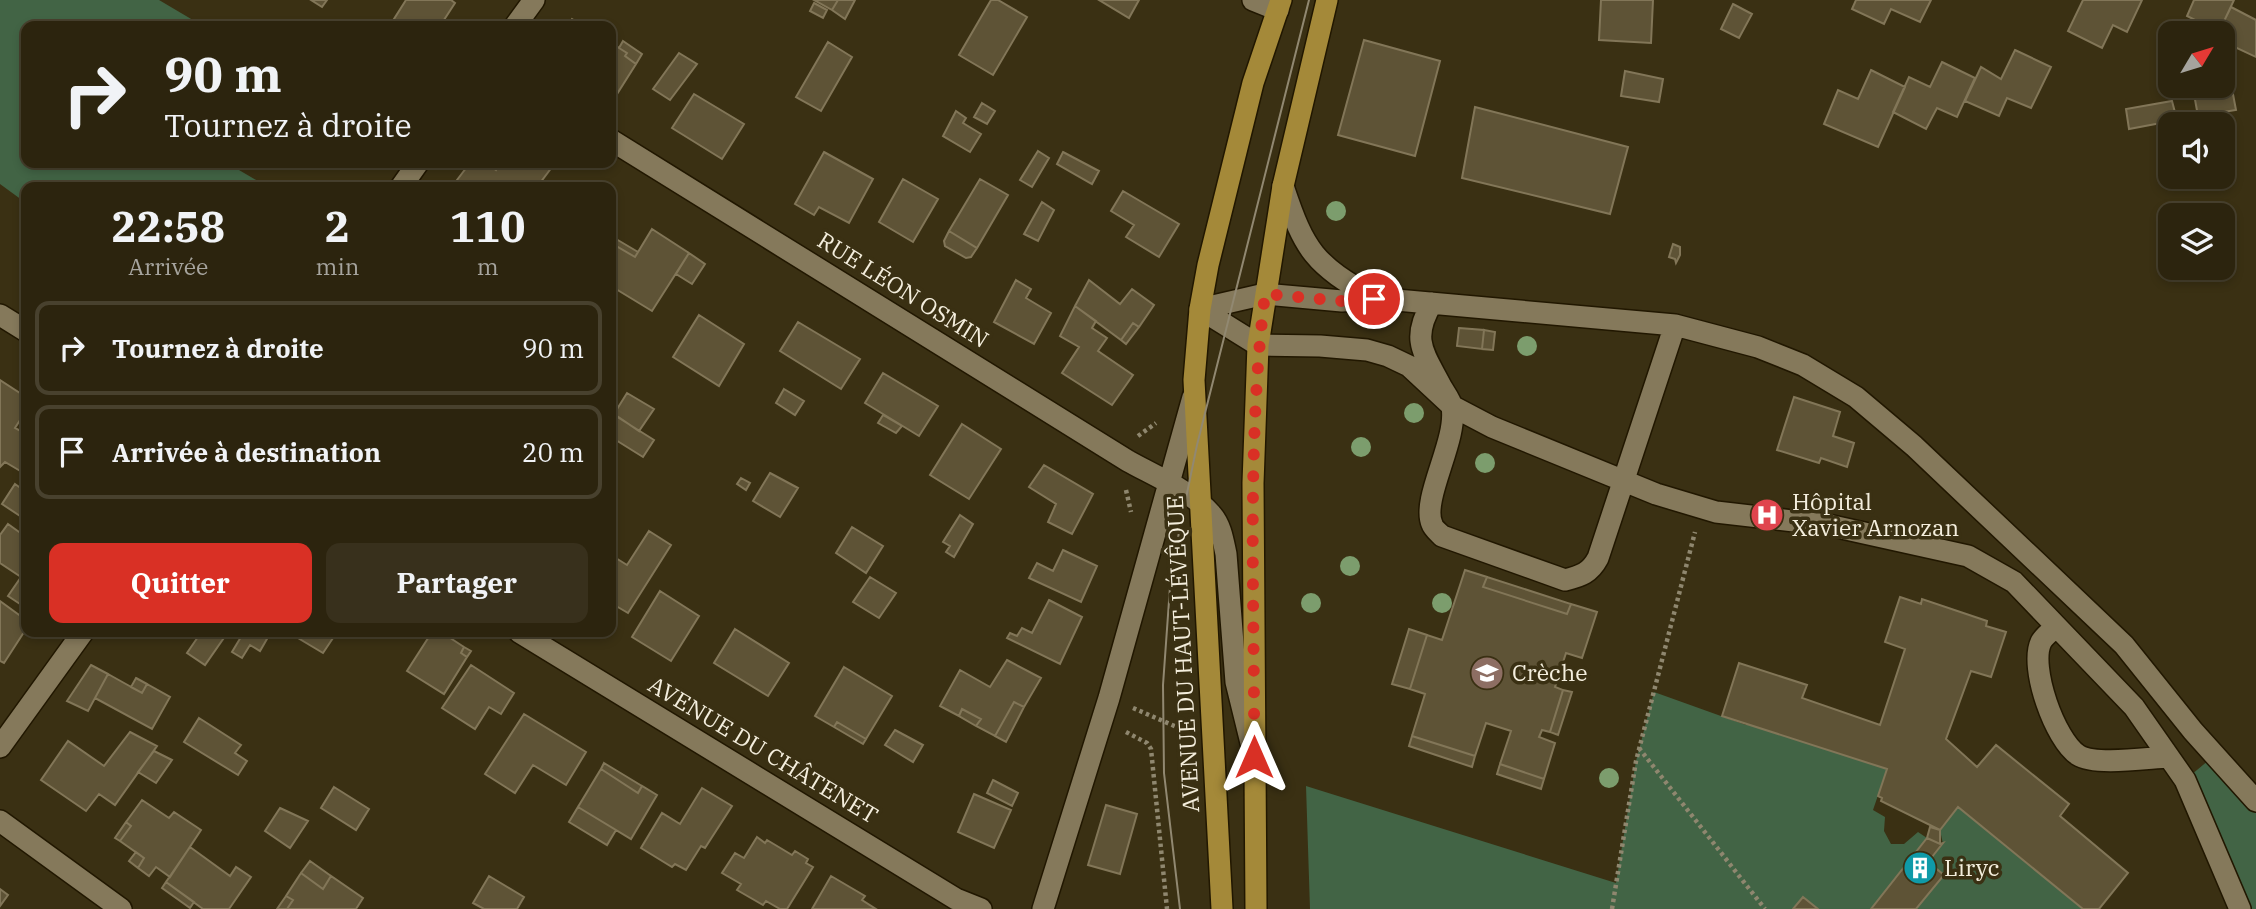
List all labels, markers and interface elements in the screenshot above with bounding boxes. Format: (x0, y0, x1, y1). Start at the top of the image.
north arrow (2158, 21, 2235, 98)
map controls (2158, 21, 2235, 280)
text: 90 m (164, 42, 282, 105)
icon: right (49, 49, 140, 140)
text: Tournez à droite (164, 104, 412, 146)
button: sound (2158, 112, 2235, 189)
text: 22:58 (111, 199, 225, 254)
text: 2 (325, 199, 350, 254)
text: 110 (450, 199, 525, 254)
button: layers (2158, 203, 2235, 280)
street label: RUE LÉON OSMIN (812, 224, 995, 354)
text: Arrivée (128, 251, 208, 281)
text: min (316, 251, 359, 281)
text: m (477, 251, 499, 281)
pin (1344, 269, 1404, 329)
icon: arrive (1355, 280, 1393, 318)
icon: right (53, 329, 91, 367)
text: Tournez à droite (112, 331, 324, 365)
text: 90 m (522, 331, 584, 365)
icon: arrive (53, 433, 91, 471)
text: Arrivée à destination (112, 435, 381, 469)
text: 20 m (522, 435, 584, 469)
place label: Hôpital Xavier Arnozan (1792, 486, 1959, 542)
street label: AVENUE DU HAUT-LÉVÊQUE (1159, 495, 1205, 813)
hospital icon: Hôpital Xavier Arnozan (1748, 496, 1786, 534)
button: Quitter (49, 543, 312, 623)
button: Partager (326, 543, 588, 623)
school or university icon: Crèche (1468, 654, 1506, 692)
place label: Crèche (1512, 657, 1588, 687)
street label: AVENUE DU CHÂTENET (643, 669, 884, 830)
position arrow (1217, 720, 1291, 794)
building icon: Liryc (1901, 849, 1939, 887)
place label: Liryc (1944, 852, 2000, 882)

